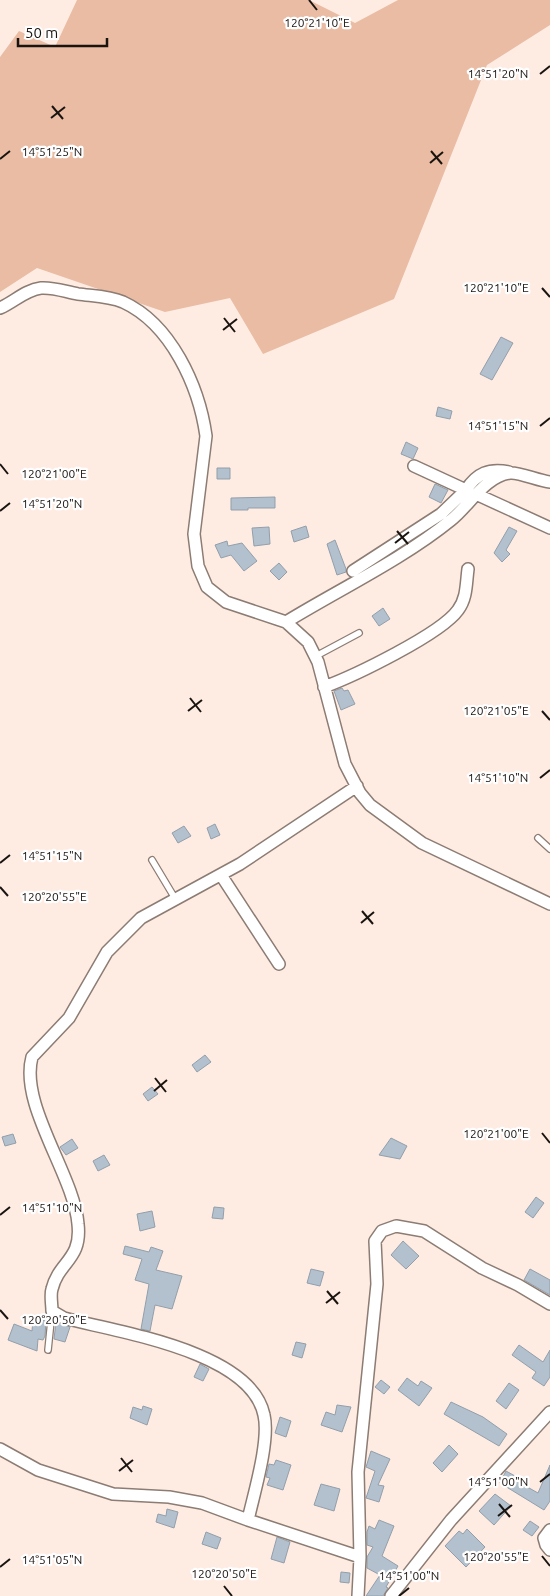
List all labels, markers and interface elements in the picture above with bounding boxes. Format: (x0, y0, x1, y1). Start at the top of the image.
scale bar (18, 15, 106, 47)
text: 120°21'10"E (284, 16, 350, 29)
text: 50 m (25, 24, 58, 41)
text: 14°51'20"N (468, 67, 528, 80)
text: 14°51'25"N (22, 145, 82, 158)
text: 120°21'10"E (463, 281, 529, 294)
text: 14°51'15"N (468, 419, 528, 432)
text: 120°21'00"E (21, 467, 87, 480)
text: 14°51'20"N (22, 497, 82, 510)
text: 120°21'05"E (463, 704, 529, 717)
text: 14°51'10"N (468, 771, 528, 784)
text: 14°51'15"N (22, 849, 82, 862)
text: 120°20'55"E (21, 890, 87, 903)
text: 120°21'00"E (463, 1127, 529, 1140)
text: 14°51'10"N (22, 1201, 82, 1214)
text: 120°20'50"E (21, 1313, 87, 1326)
text: 14°51'00"N (468, 1475, 528, 1488)
text: 120°20'55"E (463, 1550, 529, 1563)
text: 14°51'05"N (22, 1553, 82, 1566)
text: 120°20'50"E (191, 1567, 257, 1580)
text: 14°51'00"N (379, 1569, 439, 1582)

